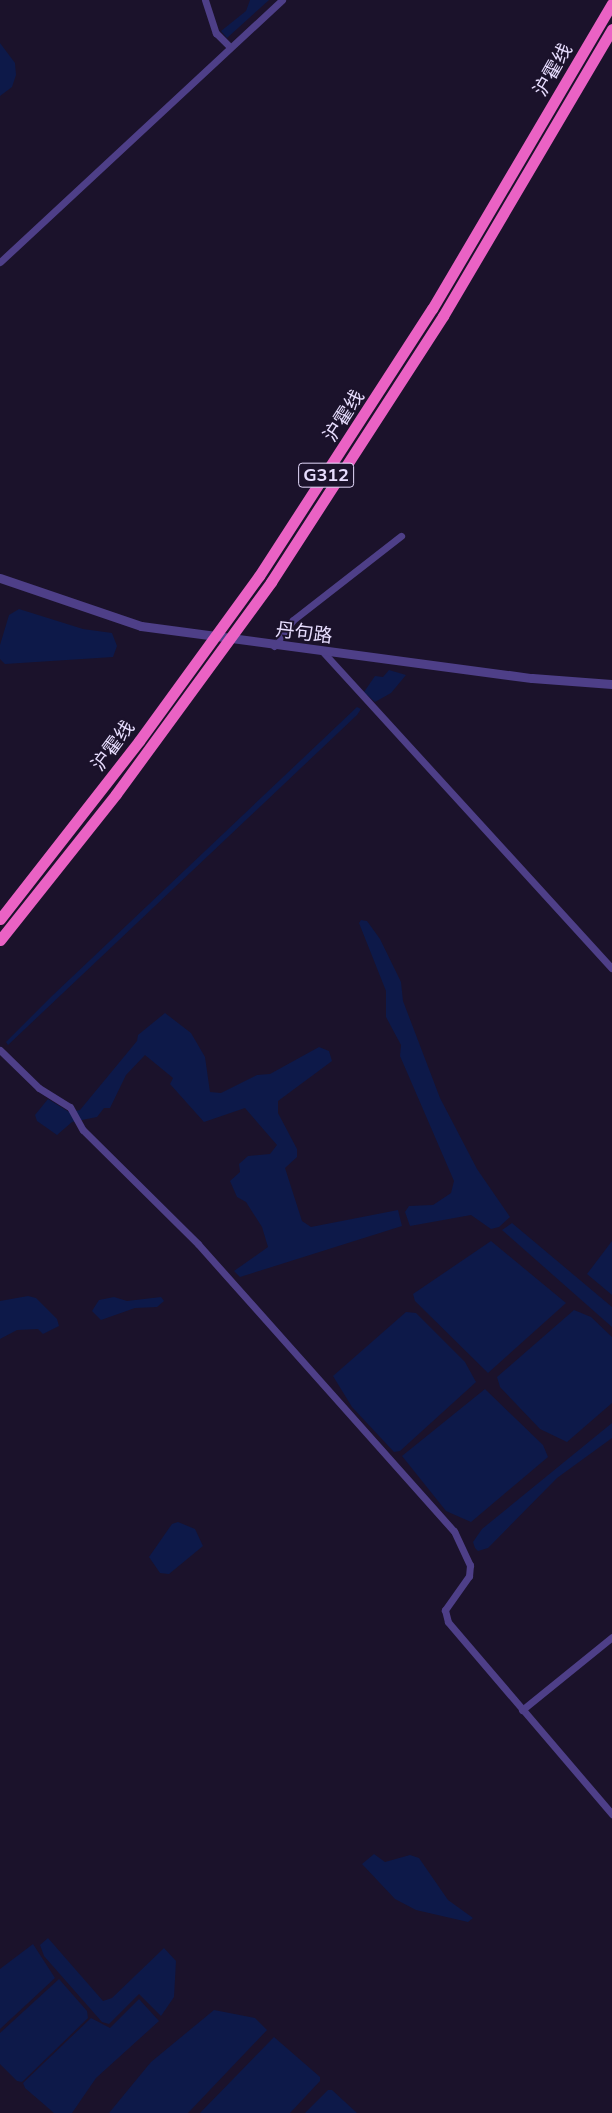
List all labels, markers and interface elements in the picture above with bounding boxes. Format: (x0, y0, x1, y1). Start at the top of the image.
street label: 沪霍线 (529, 40, 577, 100)
street label: 沪霍线 (319, 386, 369, 446)
road number: G312 (297, 460, 355, 490)
street label: 丹句路 (274, 618, 334, 648)
street label: 沪霍线 (87, 716, 139, 776)

